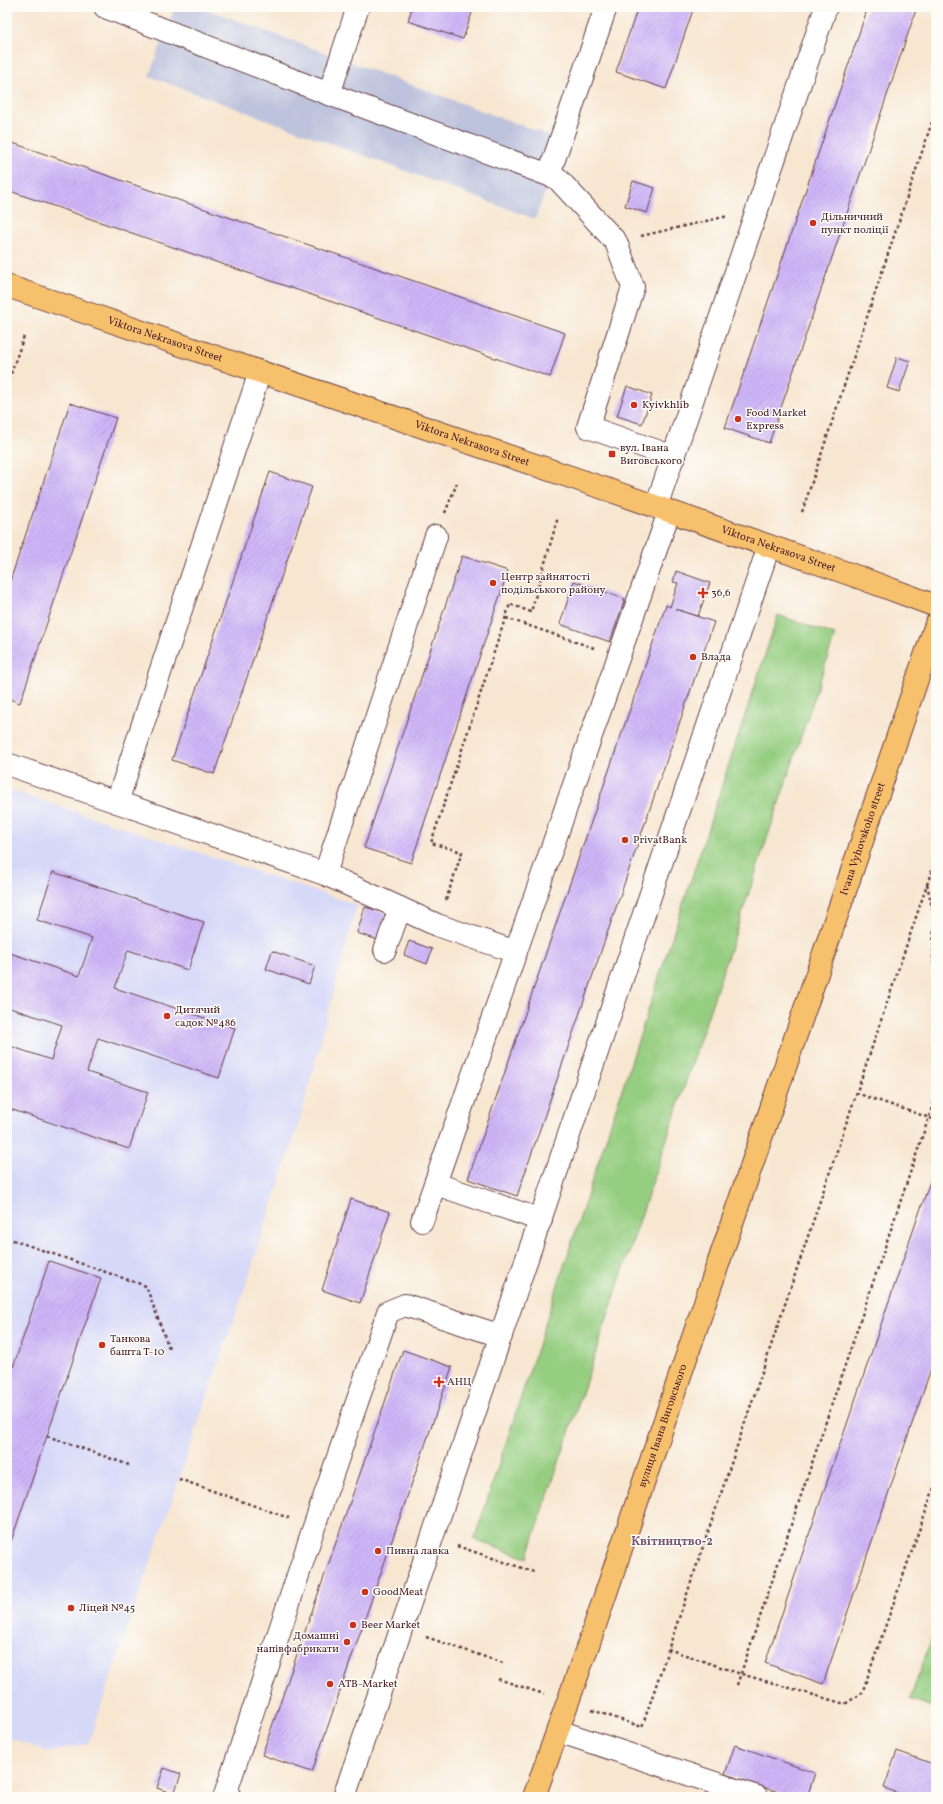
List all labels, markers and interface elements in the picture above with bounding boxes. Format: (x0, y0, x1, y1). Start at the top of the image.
place label: Дільничний пункт поліції (821, 210, 889, 238)
marker: Дільничний пункт поліції (808, 218, 818, 228)
street label: Viktora Nekrasova Street (106, 313, 225, 366)
place label: Kyivkhlib (642, 398, 689, 413)
marker: Kyivkhlib (629, 400, 639, 410)
place label: Food Market Express (746, 406, 807, 434)
marker: Food Market Express (733, 414, 743, 424)
street label: Viktora Nekrasova Street (413, 417, 532, 470)
place label: вул. Івана Виговського (620, 441, 682, 469)
marker: вул. Івана Виговського (607, 449, 617, 459)
street label: Viktora Nekrasova Street (719, 522, 838, 576)
place label: Центр зайнятості подільського району (501, 570, 606, 598)
marker: Центр зайнятості подільського району (488, 578, 498, 588)
place label: 36,6 (711, 586, 731, 601)
marker: 36,6 (698, 588, 708, 598)
place label: Влада (701, 650, 732, 665)
marker: Влада (688, 652, 698, 662)
street label: Ivana Vyhovskoho street (837, 780, 889, 897)
place label: PrivatBank (633, 833, 687, 848)
marker: PrivatBank (620, 835, 630, 845)
place label: Дитячий садок №486 (175, 1003, 236, 1031)
marker: Дитячий садок №486 (162, 1011, 172, 1021)
place label: Танкова башта Т-10 (110, 1332, 165, 1360)
marker: Танкова башта Т-10 (97, 1340, 107, 1350)
street label: вулиця Івана Виговського (635, 1362, 691, 1490)
place label: АНЦ (447, 1375, 472, 1390)
marker: АНЦ (434, 1377, 444, 1387)
district label: Квітництво-2 (631, 1534, 713, 1550)
place label: Пивна лавка (386, 1544, 450, 1559)
marker: Пивна лавка (373, 1546, 383, 1556)
place label: GoodMeat (373, 1585, 423, 1600)
marker: GoodMeat (360, 1587, 370, 1597)
place label: Ліцей №45 (79, 1601, 135, 1616)
marker: Ліцей №45 (66, 1603, 76, 1613)
place label: Beer Market (361, 1618, 420, 1633)
marker: Beer Market (348, 1620, 358, 1630)
place label: Домашні напівфабрикати (256, 1629, 339, 1657)
marker: Домашні напівфабрикати (342, 1637, 352, 1647)
place label: ATB-Market (338, 1677, 398, 1692)
marker: ATB-Market (325, 1679, 335, 1689)

